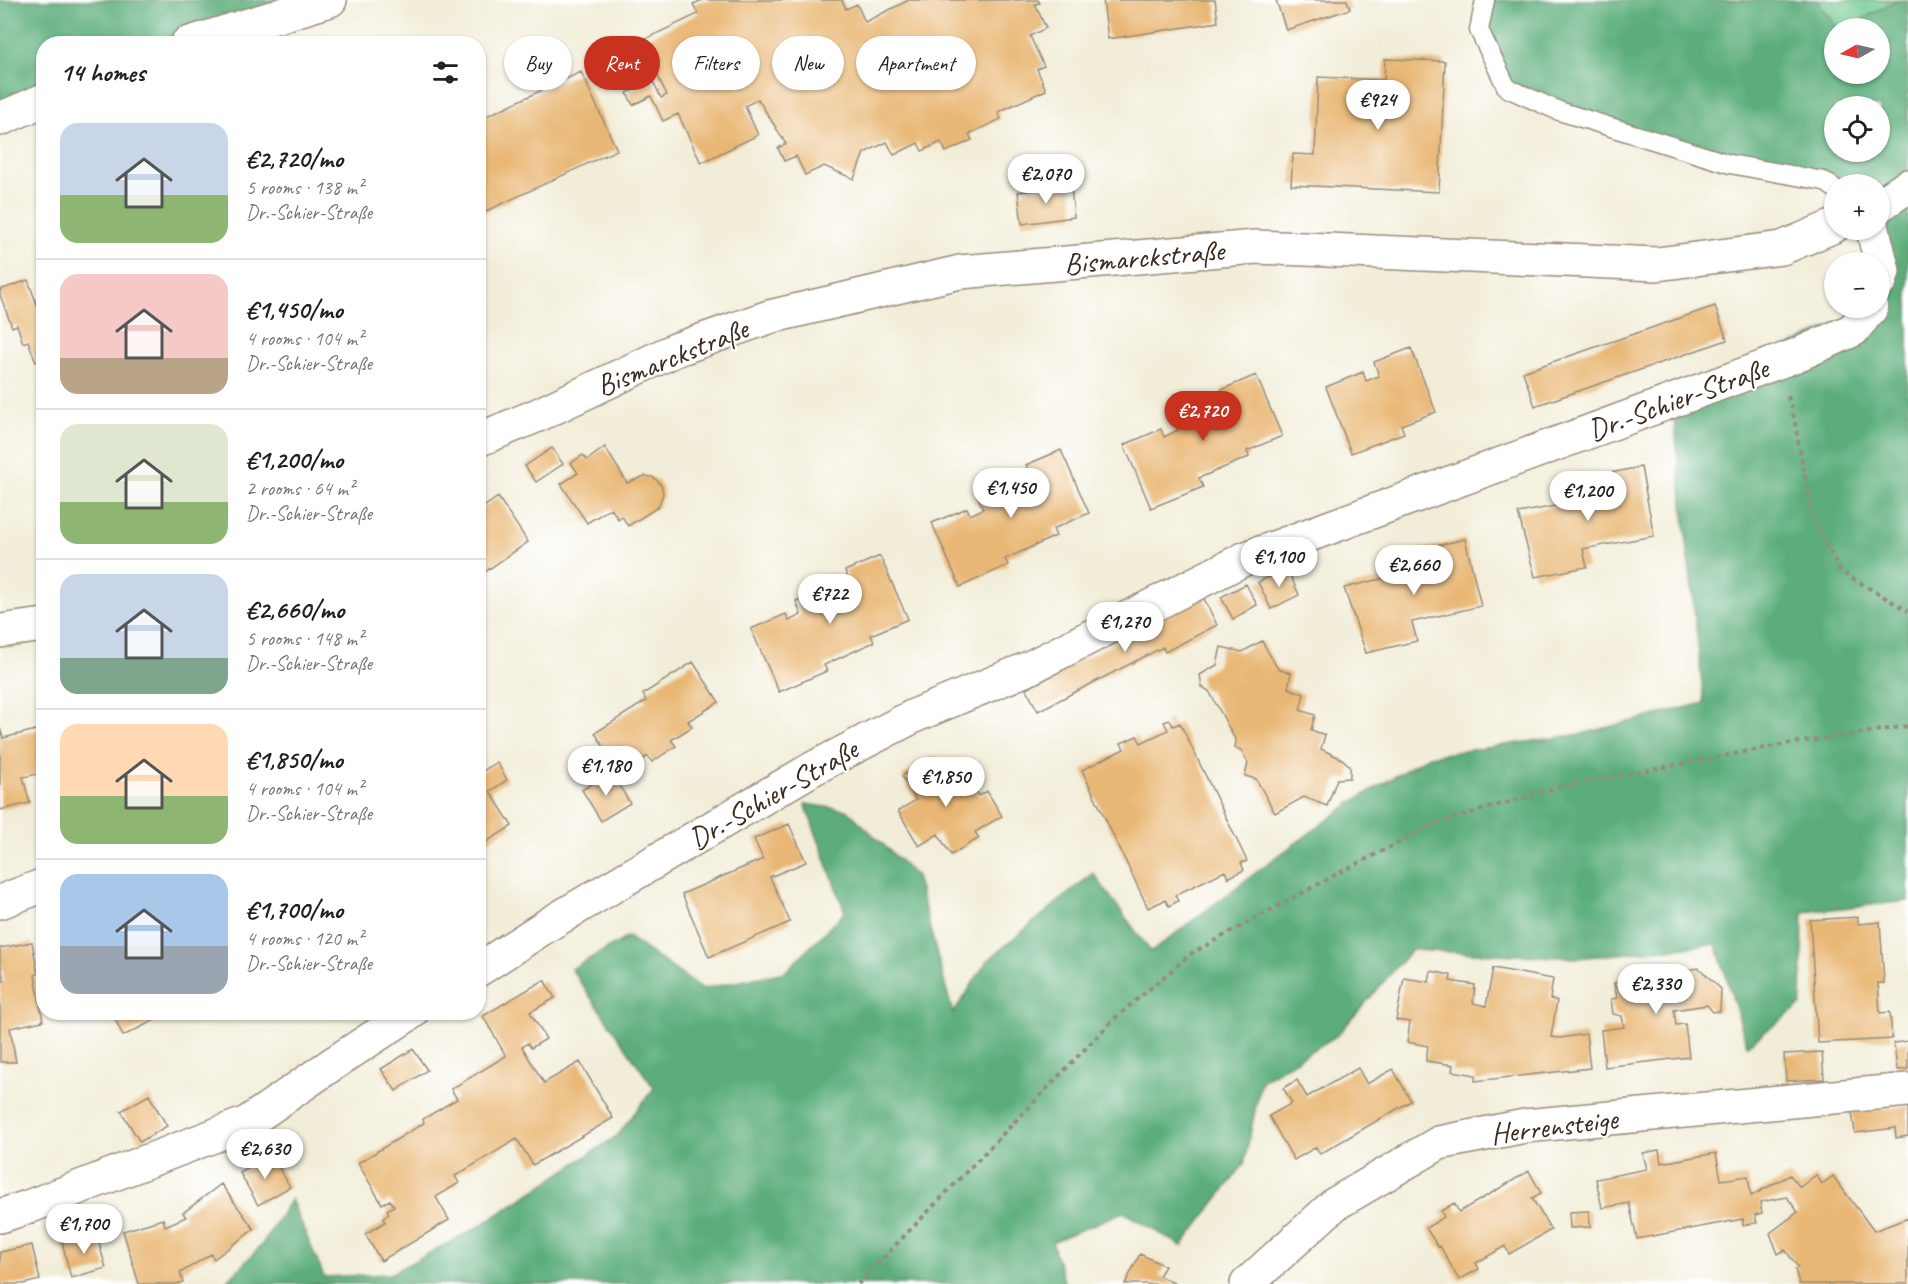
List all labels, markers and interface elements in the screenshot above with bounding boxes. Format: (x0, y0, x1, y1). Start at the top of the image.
north arrow (1824, 18, 1890, 84)
map controls (1824, 18, 1890, 318)
chip: Buy (504, 36, 572, 90)
chip: Rent (584, 36, 660, 90)
chip: Filters (672, 36, 760, 90)
chip: New (772, 36, 844, 90)
chip: Apartment (856, 36, 976, 90)
text: 14 homes (60, 56, 145, 89)
icon: filters (429, 56, 462, 89)
pin: €924 (1342, 80, 1414, 131)
text: €924 (1360, 87, 1396, 112)
button: locate (1824, 96, 1890, 162)
text: €2,720/mo (246, 142, 343, 175)
icon: home (108, 147, 180, 219)
pin: €2,070 (997, 154, 1095, 205)
text: €2,070 (1022, 161, 1070, 186)
button: + (1824, 174, 1890, 240)
text: 5 rooms · 138 m² (246, 175, 363, 200)
text: Dr.-Schier-Straße (246, 200, 372, 225)
street label: Bismarckstraße (1063, 231, 1228, 283)
button: − (1824, 252, 1890, 318)
text: €1,450/mo (246, 293, 343, 326)
icon: home (108, 298, 180, 370)
street label: Bismarckstraße (591, 309, 756, 405)
text: 4 rooms · 104 m² (246, 326, 363, 351)
street label: Dr.-Schier-Straße (1583, 348, 1775, 449)
text: Dr.-Schier-Straße (246, 351, 372, 376)
pin: €2,720 (1154, 391, 1252, 442)
text: €2,720 (1179, 398, 1227, 423)
text: €1,200/mo (246, 443, 343, 476)
icon: home (108, 448, 180, 520)
pin: €1,450 (962, 468, 1060, 519)
pin: €1,200 (1539, 471, 1637, 522)
text: €1,450 (987, 475, 1035, 500)
text: 2 rooms · 64 m² (246, 476, 354, 501)
text: €1,200 (1564, 478, 1612, 503)
text: Dr.-Schier-Straße (246, 501, 372, 526)
pin: €1,100 (1230, 537, 1328, 588)
text: €1,100 (1255, 544, 1303, 569)
pin: €2,660 (1365, 545, 1463, 596)
text: €2,660 (1389, 552, 1439, 577)
pin: €722 (794, 574, 866, 625)
text: €722 (812, 581, 848, 606)
text: €2,660/mo (246, 593, 344, 626)
icon: home (108, 598, 180, 670)
pin: €1,270 (1076, 602, 1174, 653)
text: €1,270 (1101, 609, 1149, 634)
text: 5 rooms · 148 m² (246, 626, 363, 651)
text: Dr.-Schier-Straße (246, 651, 372, 676)
street label: Dr.-Schier-Straße (682, 729, 866, 858)
text: €1,850/mo (246, 743, 343, 776)
pin: €1,180 (557, 746, 655, 797)
icon: home (108, 748, 180, 820)
text: €1,180 (582, 753, 630, 778)
pin: €1,850 (897, 757, 995, 808)
text: €1,850 (922, 764, 970, 789)
text: 4 rooms · 104 m² (246, 776, 363, 801)
text: Dr.-Schier-Straße (246, 801, 372, 826)
text: €1,700/mo (246, 893, 343, 926)
icon: home (108, 898, 180, 970)
text: 4 rooms · 120 m² (246, 926, 363, 951)
text: Dr.-Schier-Straße (246, 951, 372, 976)
pin: €2,330 (1607, 964, 1705, 1015)
text: €2,330 (1632, 971, 1680, 996)
street label: Herrensteige (1488, 1099, 1622, 1153)
pin: €2,630 (216, 1129, 314, 1180)
text: €2,630 (240, 1136, 290, 1161)
pin: €1,700 (35, 1204, 133, 1255)
text: €1,700 (60, 1211, 108, 1236)

